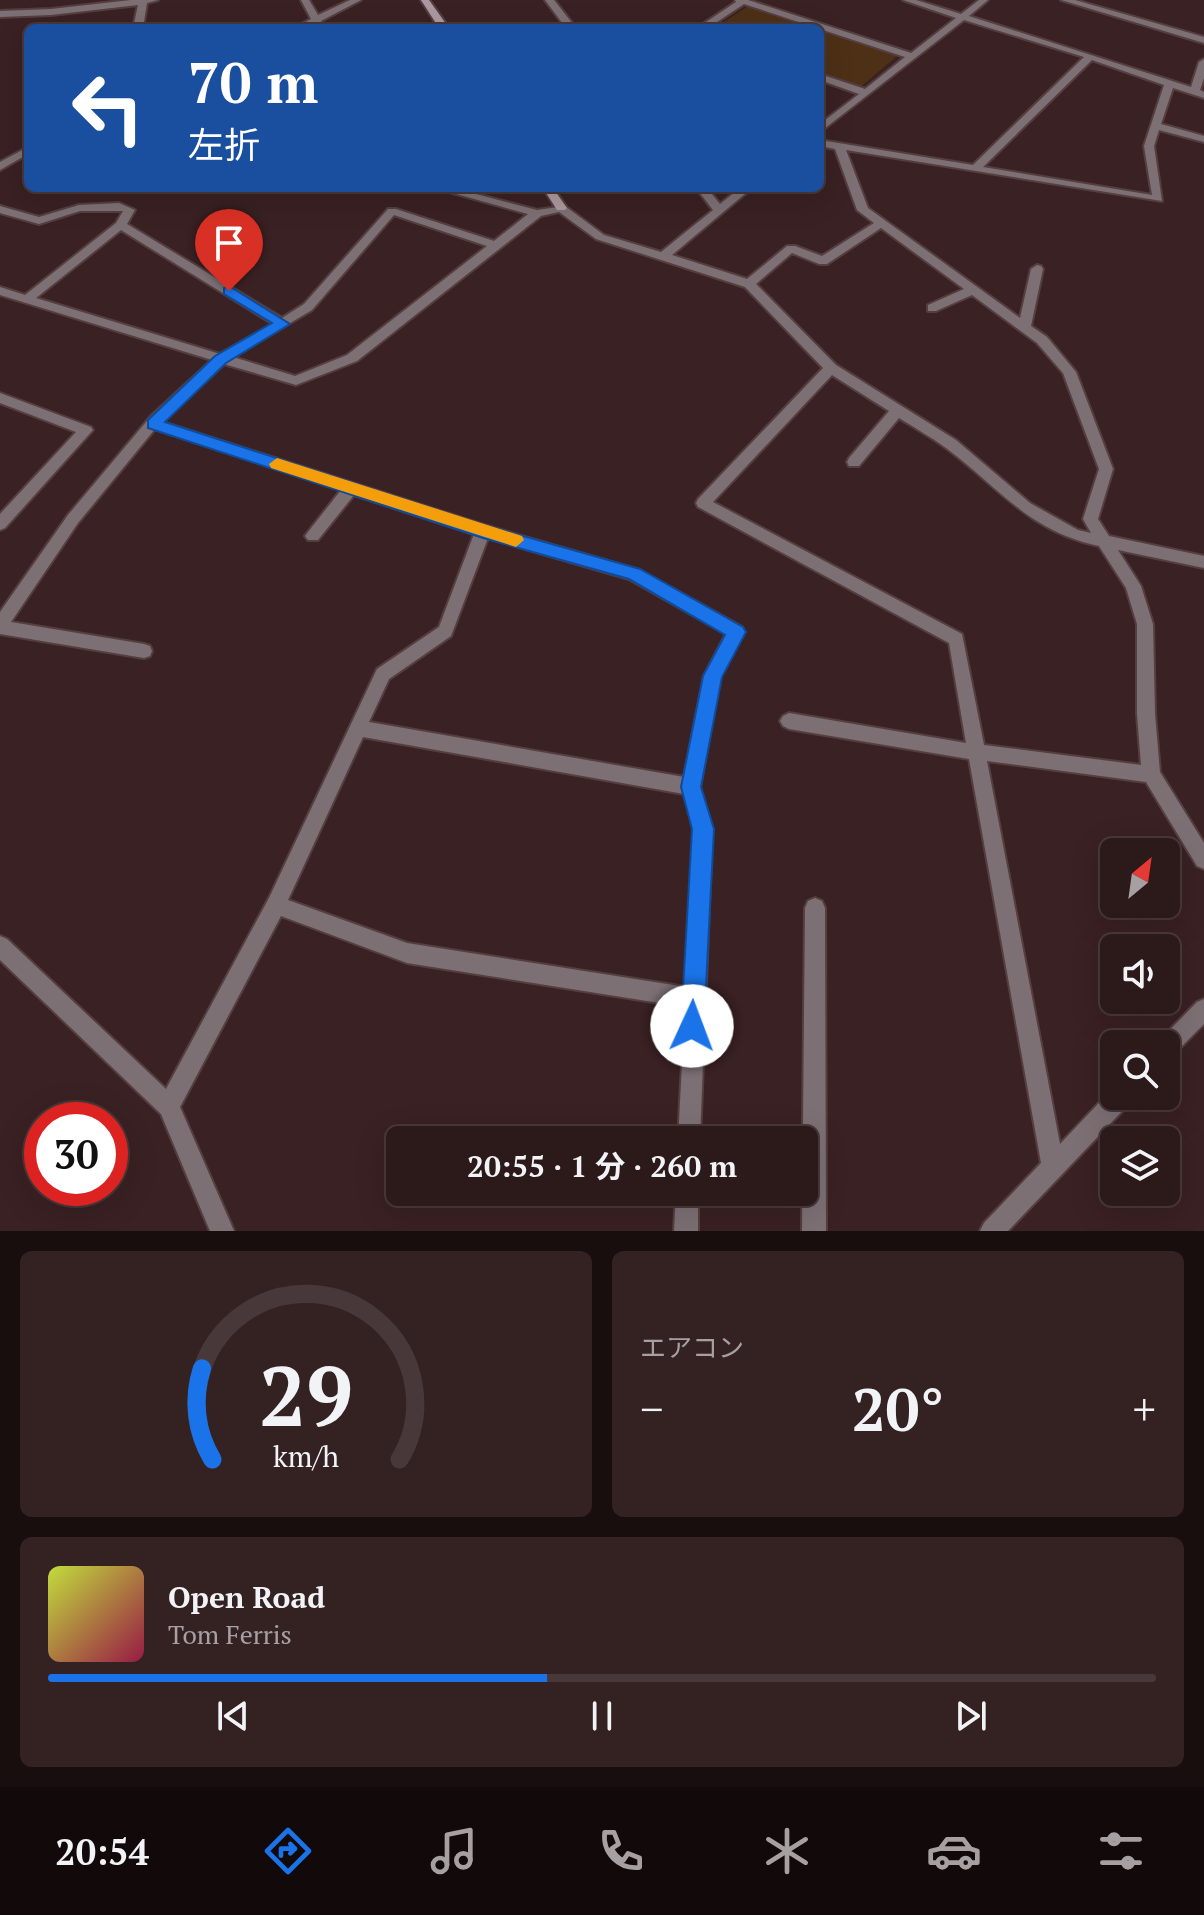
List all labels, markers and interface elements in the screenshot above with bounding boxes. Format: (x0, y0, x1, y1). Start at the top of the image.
text: 70 m (188, 45, 318, 119)
icon: left (56, 56, 160, 160)
text: 左折 (188, 121, 260, 168)
pin (195, 209, 263, 291)
icon: arrive (207, 221, 251, 265)
north arrow (1100, 838, 1180, 918)
map controls (1100, 838, 1180, 1206)
button: sound (1100, 934, 1180, 1014)
position arrow (650, 984, 734, 1068)
button: search (1100, 1030, 1180, 1110)
speed limit sign: 30 (24, 1102, 128, 1206)
button: layers (1100, 1126, 1180, 1206)
text: 20:55 · 1 分 · 260 m (467, 1146, 737, 1186)
text: エアコン (640, 1330, 744, 1364)
text: 29 (259, 1340, 353, 1450)
text: 20° (852, 1369, 944, 1448)
text: − (640, 1379, 663, 1438)
text: + (1133, 1379, 1156, 1438)
text: km/h (273, 1437, 339, 1475)
text: Open Road (168, 1577, 325, 1617)
text: Tom Ferris (168, 1617, 292, 1651)
icon: previous (211, 1694, 255, 1738)
icon: pause (580, 1694, 624, 1738)
icon: next (949, 1694, 993, 1738)
icon: directions (260, 1823, 316, 1879)
icon: music (426, 1823, 482, 1879)
icon: phone (593, 1823, 649, 1879)
icon: climate (759, 1823, 815, 1879)
icon: car (926, 1823, 982, 1879)
icon: filters (1093, 1823, 1149, 1879)
text: 20:54 (55, 1828, 149, 1875)

